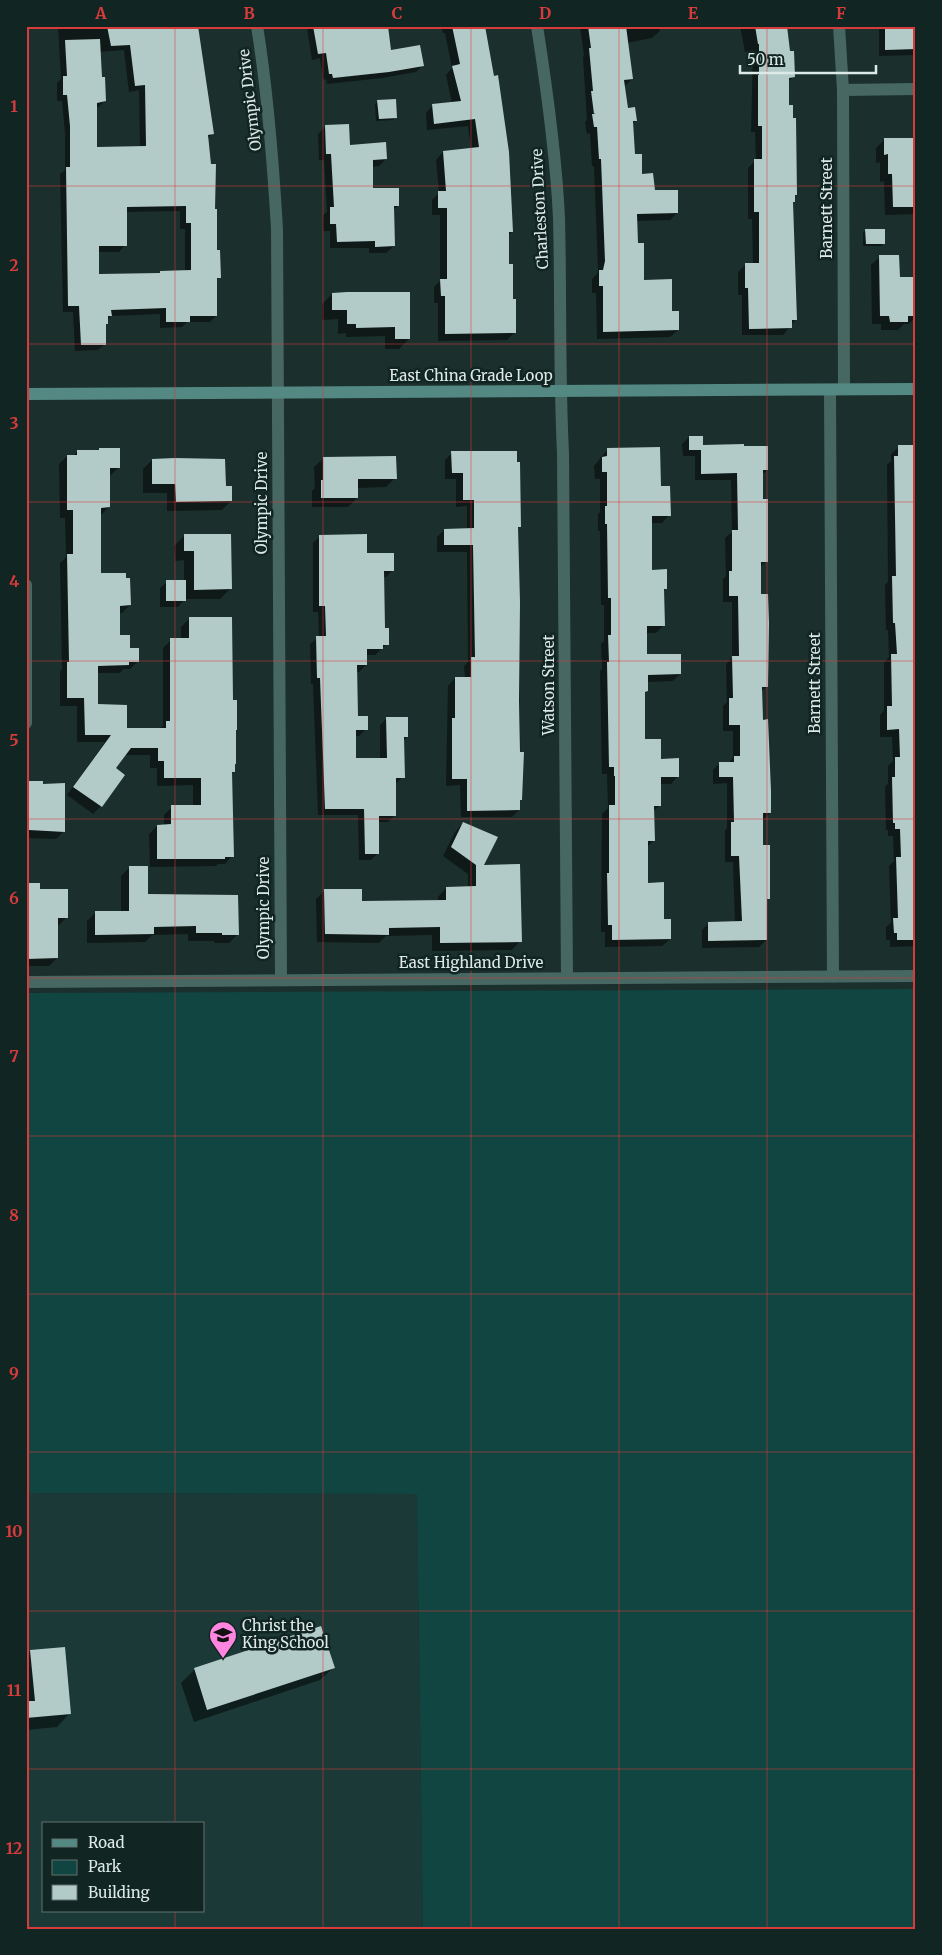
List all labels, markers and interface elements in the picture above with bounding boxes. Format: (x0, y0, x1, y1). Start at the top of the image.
text: A (94, 3, 107, 23)
text: B (243, 3, 255, 23)
text: C (392, 3, 402, 23)
text: D (539, 3, 551, 23)
text: E (688, 3, 699, 23)
text: F (836, 3, 846, 23)
scale bar (740, 42, 876, 74)
street label: Olympic Drive (234, 48, 265, 152)
text: 50 m (747, 50, 784, 69)
text: 1 (10, 96, 18, 116)
street label: Charleston Drive (527, 148, 552, 270)
street label: Barnett Street (817, 157, 836, 259)
text: 2 (9, 255, 19, 275)
street label: East China Grade Loop (389, 366, 553, 385)
text: 3 (9, 413, 19, 433)
street label: Olympic Drive (252, 452, 271, 554)
text: 4 (9, 571, 19, 591)
street label: Barnett Street (805, 632, 824, 734)
street label: Watson Street (539, 635, 558, 736)
text: 5 (9, 730, 19, 750)
street label: Olympic Drive (254, 857, 273, 959)
text: 6 (9, 888, 19, 908)
street label: East Highland Drive (399, 953, 543, 972)
text: 7 (9, 1046, 19, 1066)
text: 8 (9, 1205, 19, 1225)
text: 9 (9, 1363, 19, 1383)
text: 10 (5, 1521, 23, 1541)
place label: Christ the King School (242, 1616, 329, 1652)
school or university icon: Christ the King School (208, 1620, 238, 1659)
text: 11 (7, 1680, 22, 1700)
legend (42, 1822, 205, 1912)
text: Road (88, 1833, 124, 1852)
text: 12 (6, 1838, 22, 1858)
text: Park (88, 1857, 122, 1876)
text: Building (88, 1883, 150, 1902)

